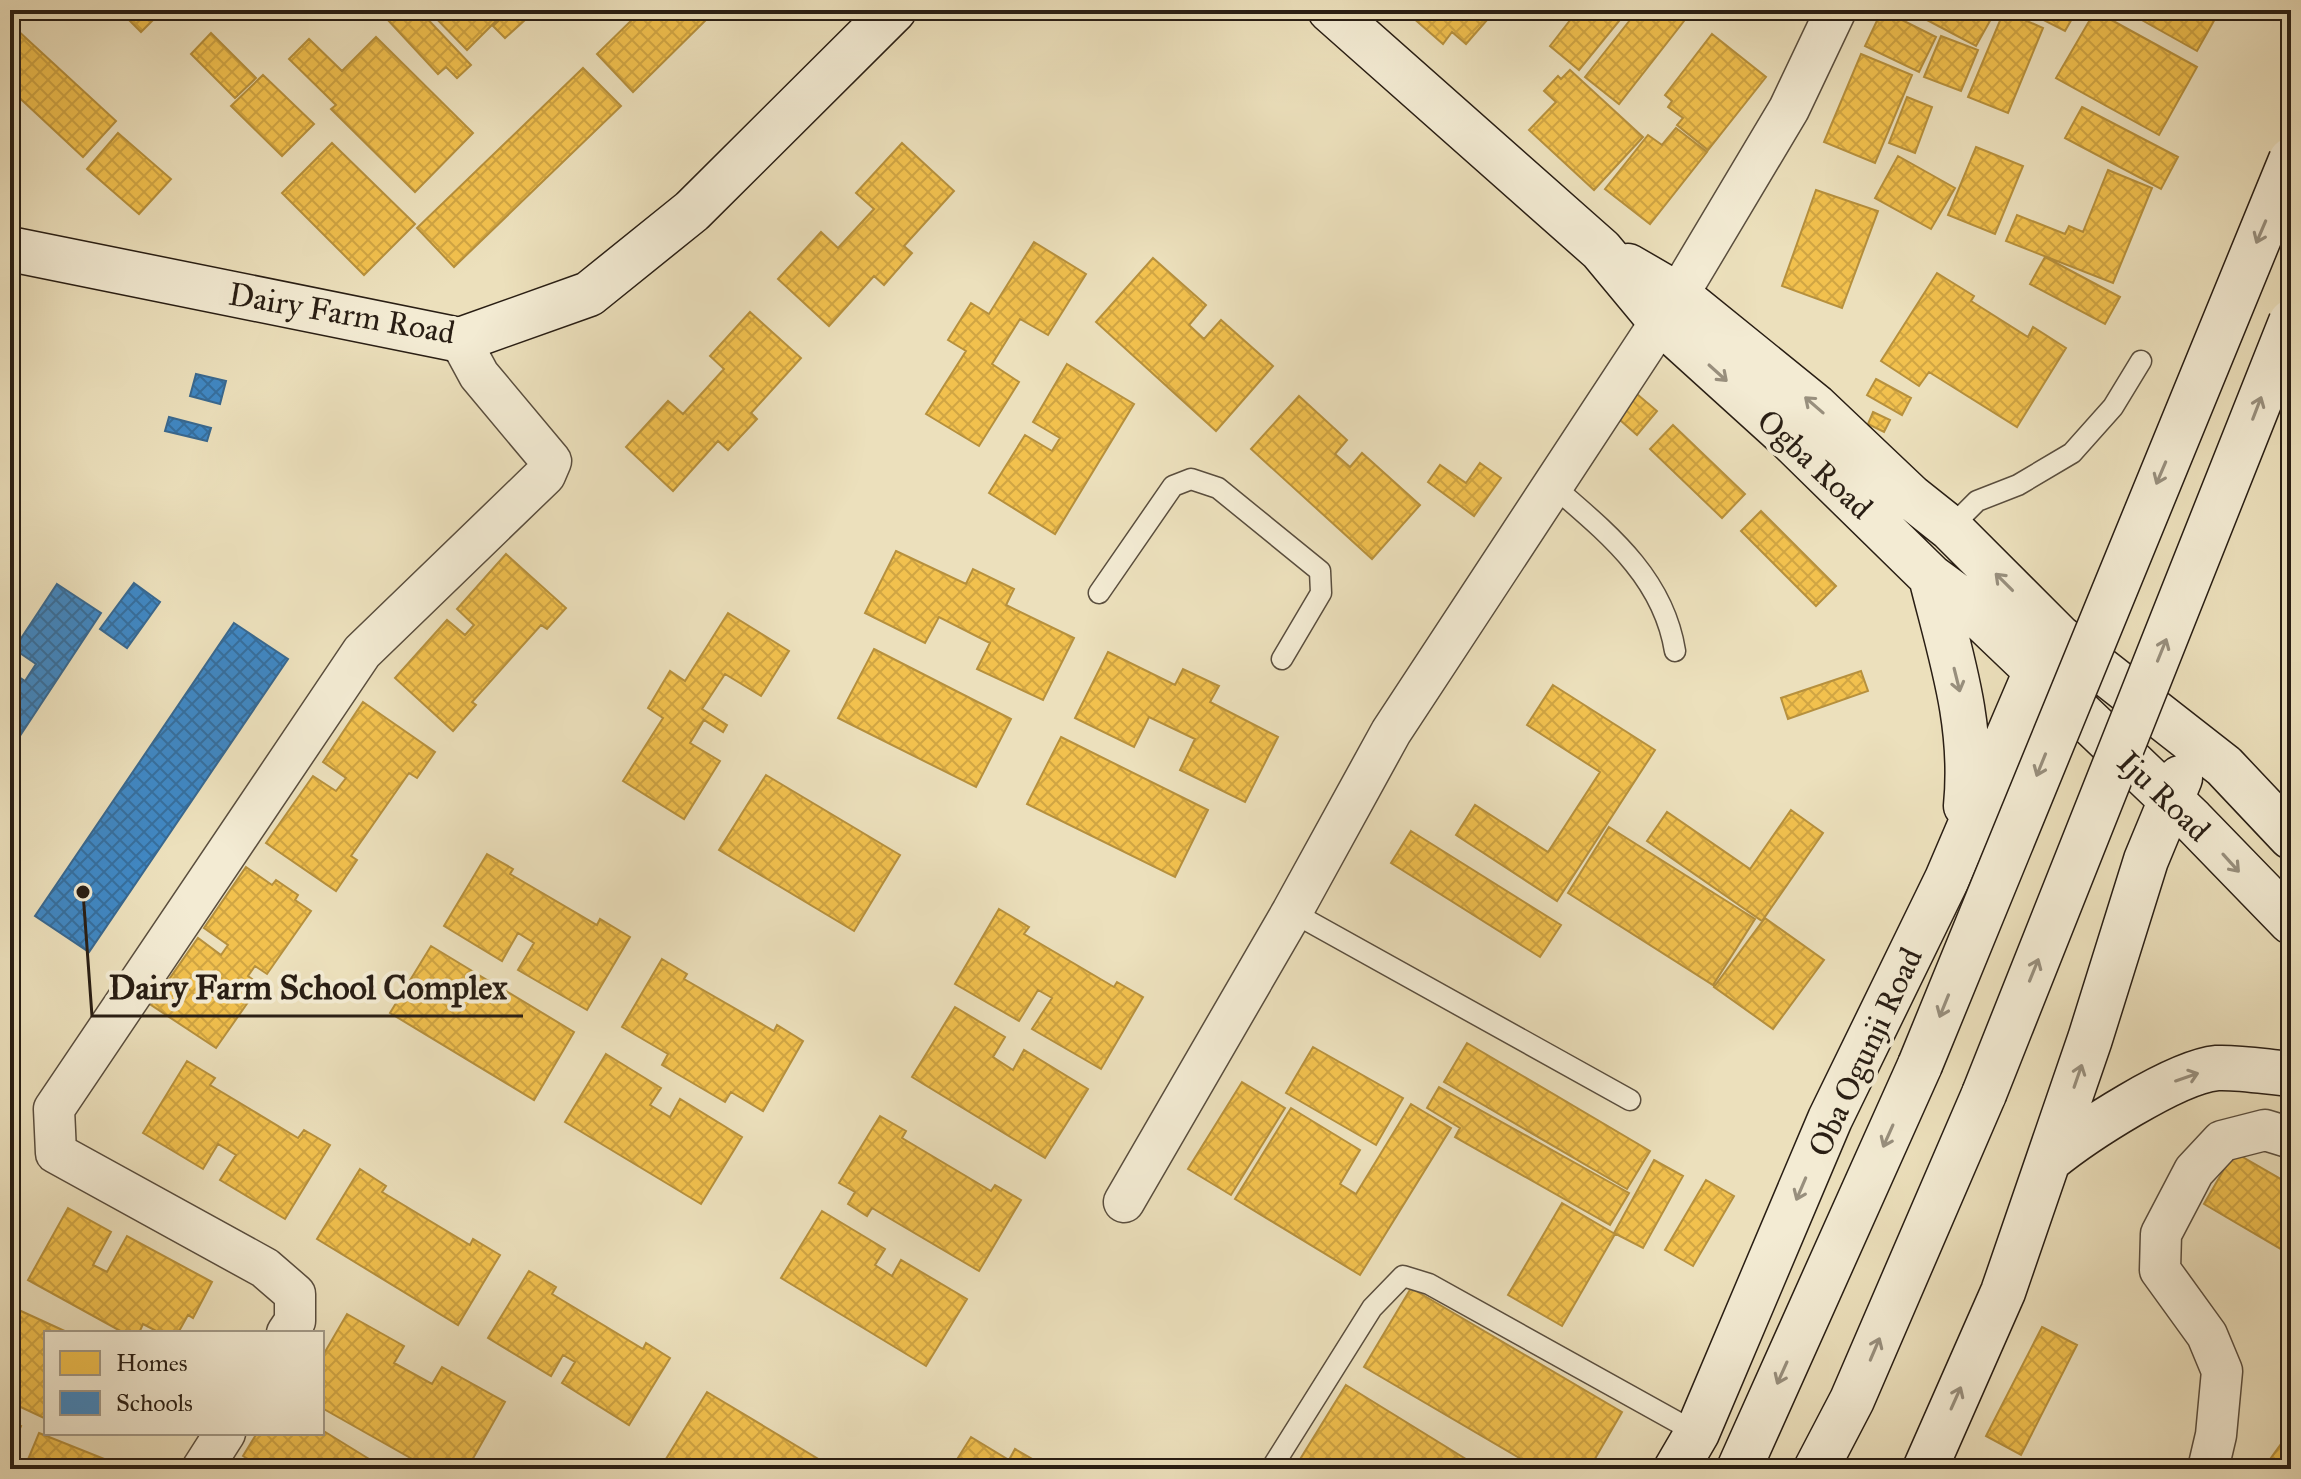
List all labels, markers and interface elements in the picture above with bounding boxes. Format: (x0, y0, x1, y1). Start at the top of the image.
one-way arrow (2253, 220, 2267, 244)
street label: Dairy Farm Road (226, 274, 458, 353)
one-way arrow (1708, 364, 1728, 383)
one-way arrow (1804, 396, 1824, 414)
one-way arrow (2251, 396, 2265, 421)
street label: Ogba Road (1749, 401, 1880, 528)
one-way arrow (2153, 460, 2167, 484)
one-way arrow (1995, 573, 2014, 592)
one-way arrow (2155, 638, 2170, 663)
one-way arrow (1951, 667, 1966, 693)
street label: Iju Road (2109, 743, 2218, 850)
one-way arrow (2033, 752, 2048, 777)
one-way arrow (2222, 853, 2241, 873)
street label: Oba Ogunji Road (1800, 942, 1931, 1163)
callout: Dairy Farm School Complex (92, 958, 523, 1016)
one-way arrow (2028, 958, 2042, 983)
text: Dairy Farm School Complex (109, 967, 508, 1008)
one-way arrow (1936, 993, 1950, 1018)
one-way arrow (2071, 1064, 2086, 1089)
one-way arrow (2174, 1069, 2199, 1084)
one-way arrow (1880, 1124, 1895, 1148)
one-way arrow (1793, 1176, 1808, 1201)
legend (44, 1331, 324, 1435)
one-way arrow (1868, 1337, 1883, 1361)
text: Homes (116, 1348, 188, 1378)
one-way arrow (1774, 1361, 1789, 1385)
one-way arrow (1950, 1386, 1965, 1410)
text: Schools (116, 1388, 193, 1418)

